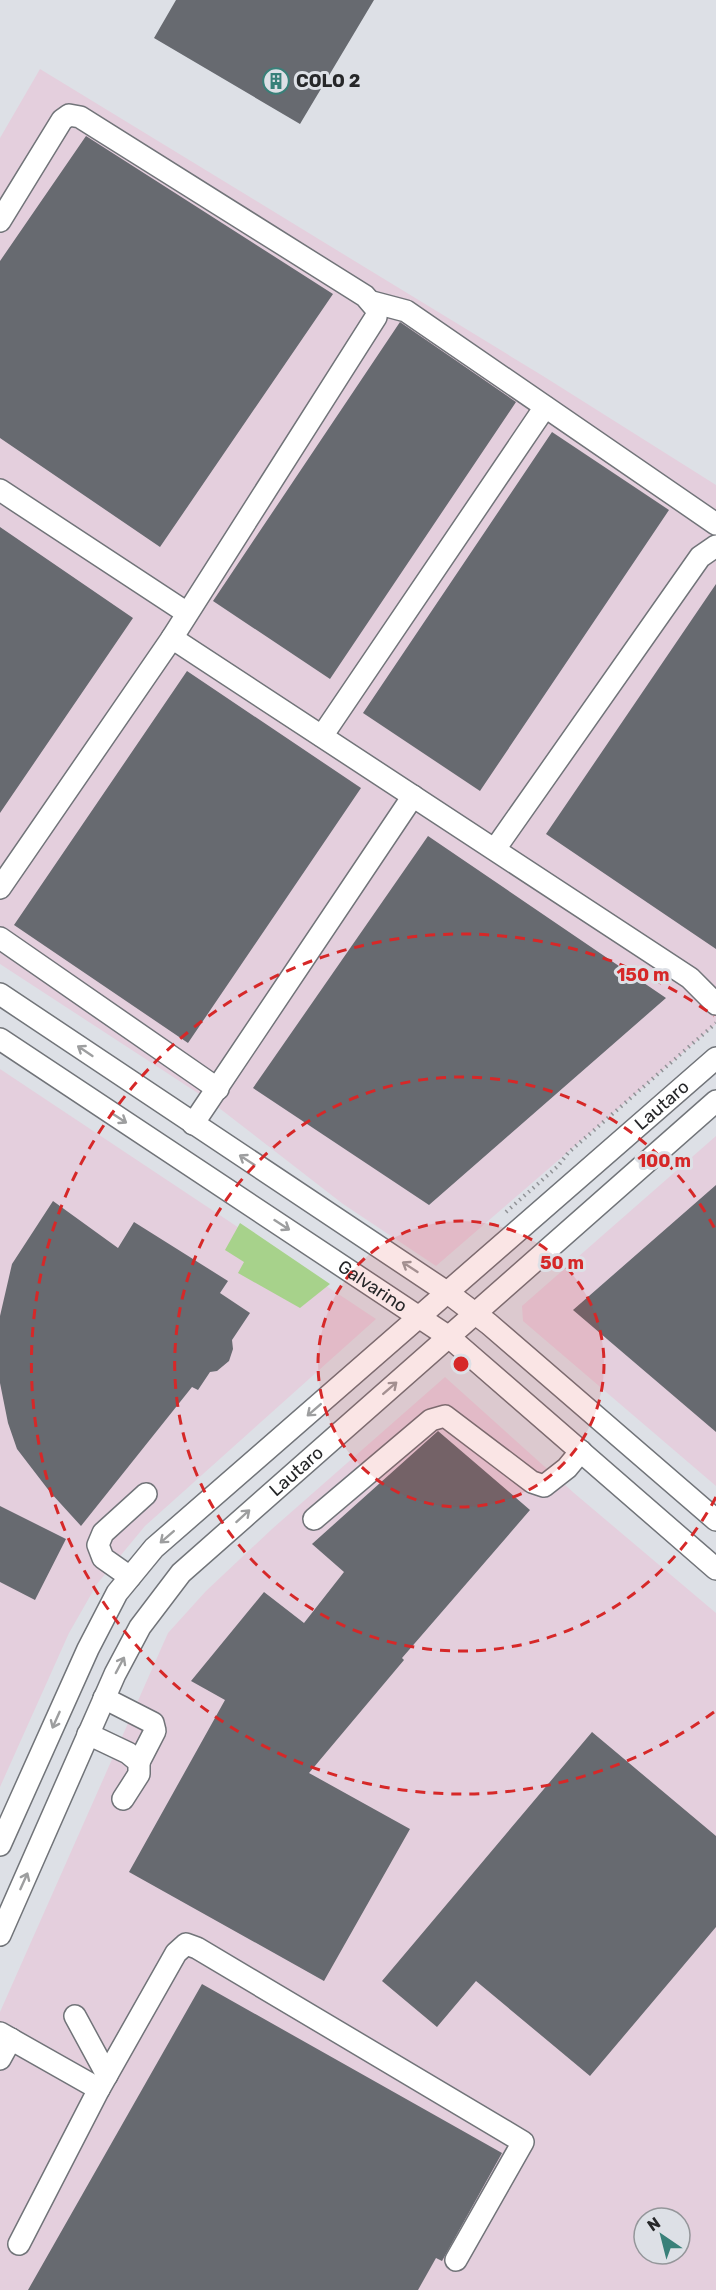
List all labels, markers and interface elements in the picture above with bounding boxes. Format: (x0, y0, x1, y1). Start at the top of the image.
building icon: COLO 2 (261, 66, 291, 96)
place label: COLO 2 (296, 70, 360, 92)
text: 150 m (616, 964, 670, 986)
one-way arrow (78, 1045, 94, 1057)
street label: Lautaro (630, 1076, 694, 1135)
one-way arrow (110, 1112, 127, 1124)
text: 100 m (637, 1150, 691, 1172)
one-way arrow (239, 1154, 256, 1166)
one-way arrow (273, 1219, 290, 1231)
text: 50 m (540, 1252, 584, 1274)
street label: Galvarino (334, 1255, 411, 1317)
one-way arrow (402, 1261, 419, 1273)
centre of rings (451, 1354, 471, 1374)
one-way arrow (382, 1381, 397, 1395)
one-way arrow (307, 1403, 322, 1417)
street label: Lautaro (265, 1442, 328, 1501)
one-way arrow (235, 1509, 250, 1523)
one-way arrow (159, 1531, 175, 1544)
one-way arrow (114, 1657, 126, 1674)
one-way arrow (50, 1711, 61, 1729)
one-way arrow (18, 1873, 30, 1891)
north arrow (632, 2206, 692, 2266)
text: N (644, 2213, 664, 2235)

